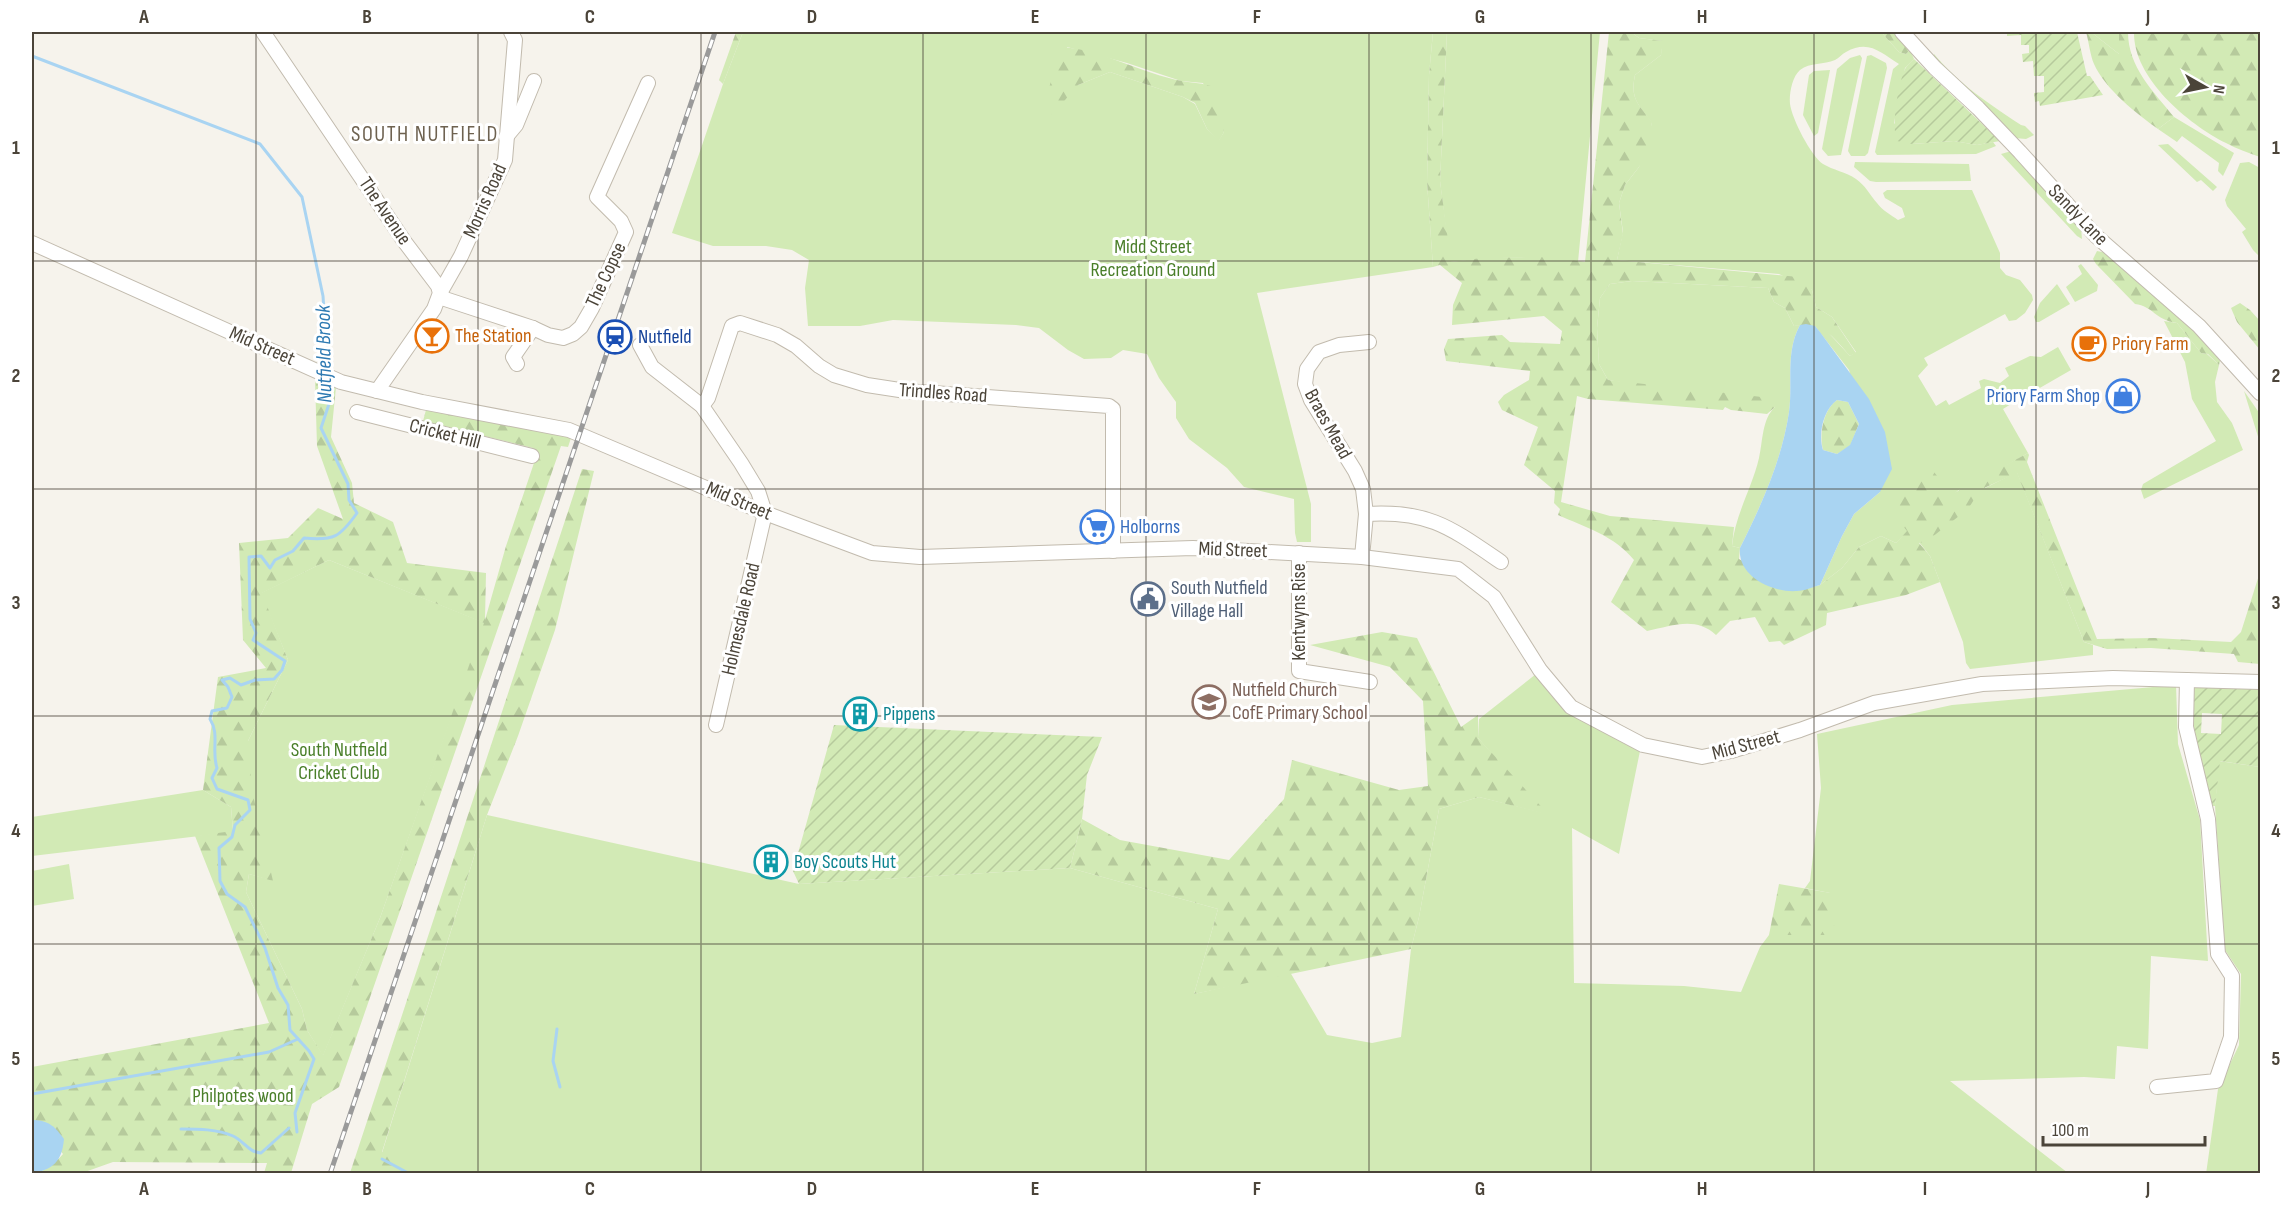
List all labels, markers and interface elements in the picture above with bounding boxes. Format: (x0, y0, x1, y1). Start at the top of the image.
text: A (138, 5, 149, 29)
text: B (362, 5, 372, 29)
text: C (585, 5, 595, 29)
text: D (807, 5, 817, 29)
text: E (1031, 5, 1039, 29)
text: F (1253, 5, 1261, 29)
text: G (1475, 5, 1485, 29)
text: H (1697, 5, 1707, 29)
text: I (1923, 5, 1927, 29)
text: J (2145, 5, 2150, 29)
north arrow (2175, 57, 2235, 117)
text: N (2208, 83, 2228, 95)
district label: SOUTH NUTFIELD (351, 121, 499, 148)
text: 1 (12, 136, 20, 160)
text: 1 (2272, 136, 2280, 160)
street label: Morris Road (458, 160, 512, 242)
street label: The Avenue (354, 173, 416, 249)
street label: Sandy Lane (2043, 179, 2113, 251)
park label: Midd Street Recreation Ground (1091, 235, 1215, 282)
street label: The Copse (581, 239, 631, 311)
water label: Nutfield Brook (311, 304, 337, 403)
bar icon: The Station (414, 318, 450, 354)
station icon: Nutfield (597, 319, 633, 355)
street label: Mid Street (225, 321, 299, 371)
place label: The Station (455, 324, 532, 348)
place label: Nutfield (638, 325, 692, 349)
cafe icon: Priory Farm (2071, 326, 2107, 362)
place label: Priory Farm (2112, 332, 2189, 356)
text: 2 (12, 364, 20, 388)
text: 2 (2272, 364, 2280, 388)
street label: Trindles Road (898, 378, 988, 408)
shop icon: Priory Farm Shop (2105, 378, 2141, 414)
place label: Priory Farm Shop (1987, 384, 2100, 408)
street label: Braes Mead (1299, 385, 1357, 463)
street label: Cricket Hill (407, 414, 483, 454)
street label: Mid Street (702, 476, 776, 526)
supermarket icon: Holborns (1079, 509, 1115, 545)
place label: Holborns (1120, 515, 1180, 539)
street label: Mid Street (1198, 537, 1268, 563)
street label: Holmesdale Road (716, 560, 766, 678)
street label: Kentwyns Rise (1287, 563, 1311, 661)
place label: South Nutfield Village Hall (1171, 576, 1268, 623)
public building icon: South Nutfield Village Hall (1130, 581, 1166, 617)
text: 3 (12, 591, 21, 615)
text: 3 (2272, 591, 2281, 615)
place label: Nutfield Church CofE Primary School (1232, 678, 1368, 725)
school or university icon: Nutfield Church CofE Primary School (1191, 684, 1227, 720)
building icon: Pippens (842, 696, 878, 732)
place label: Pippens (883, 702, 936, 726)
street label: Mid Street (1709, 724, 1783, 766)
park label: South Nutfield Cricket Club (291, 738, 387, 785)
text: 4 (11, 819, 21, 843)
text: 4 (2271, 819, 2281, 843)
building icon: Boy Scouts Hut (753, 844, 789, 880)
place label: Boy Scouts Hut (794, 850, 896, 874)
text: 5 (12, 1047, 21, 1071)
text: 5 (2272, 1047, 2281, 1071)
park label: Philpotes wood (192, 1084, 294, 1108)
scale bar (2043, 1109, 2205, 1147)
text: 100 m (2052, 1120, 2089, 1141)
text: A (138, 1177, 149, 1201)
text: B (362, 1177, 372, 1201)
text: C (585, 1177, 595, 1201)
text: D (807, 1177, 817, 1201)
text: E (1031, 1177, 1039, 1201)
text: F (1253, 1177, 1261, 1201)
text: G (1475, 1177, 1485, 1201)
text: H (1697, 1177, 1707, 1201)
text: I (1923, 1177, 1927, 1201)
text: J (2145, 1177, 2150, 1201)

